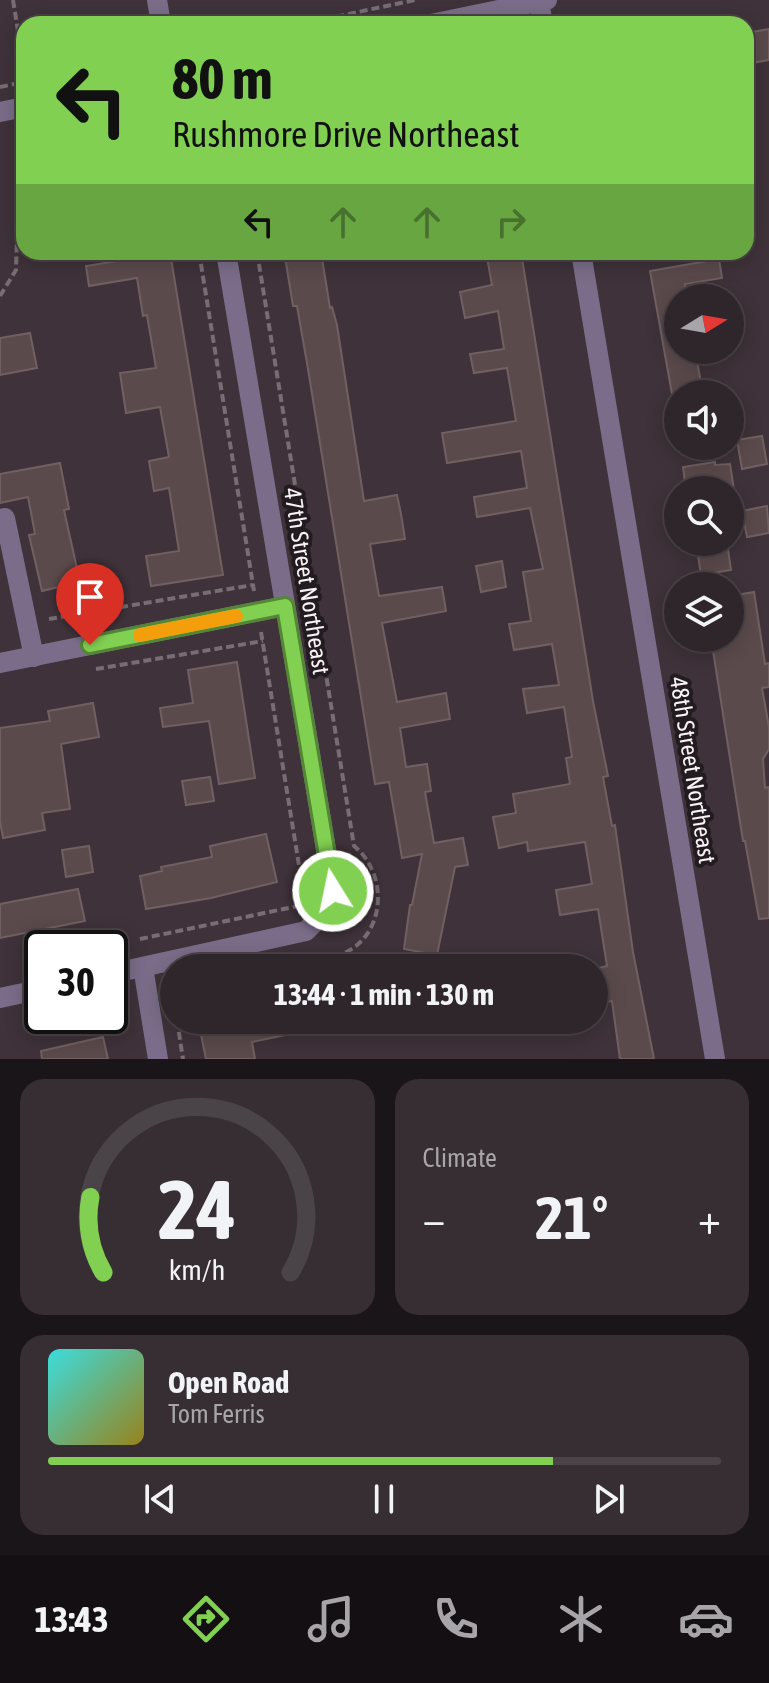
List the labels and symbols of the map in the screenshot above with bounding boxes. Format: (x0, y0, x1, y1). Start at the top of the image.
north arrow (664, 284, 744, 364)
street label: 47th Street Northeast (279, 486, 335, 676)
pin (56, 563, 124, 645)
street label: 48th Street Northeast (665, 675, 721, 865)
position arrow (291, 849, 375, 933)
speed limit sign: 30 (24, 930, 128, 1034)

